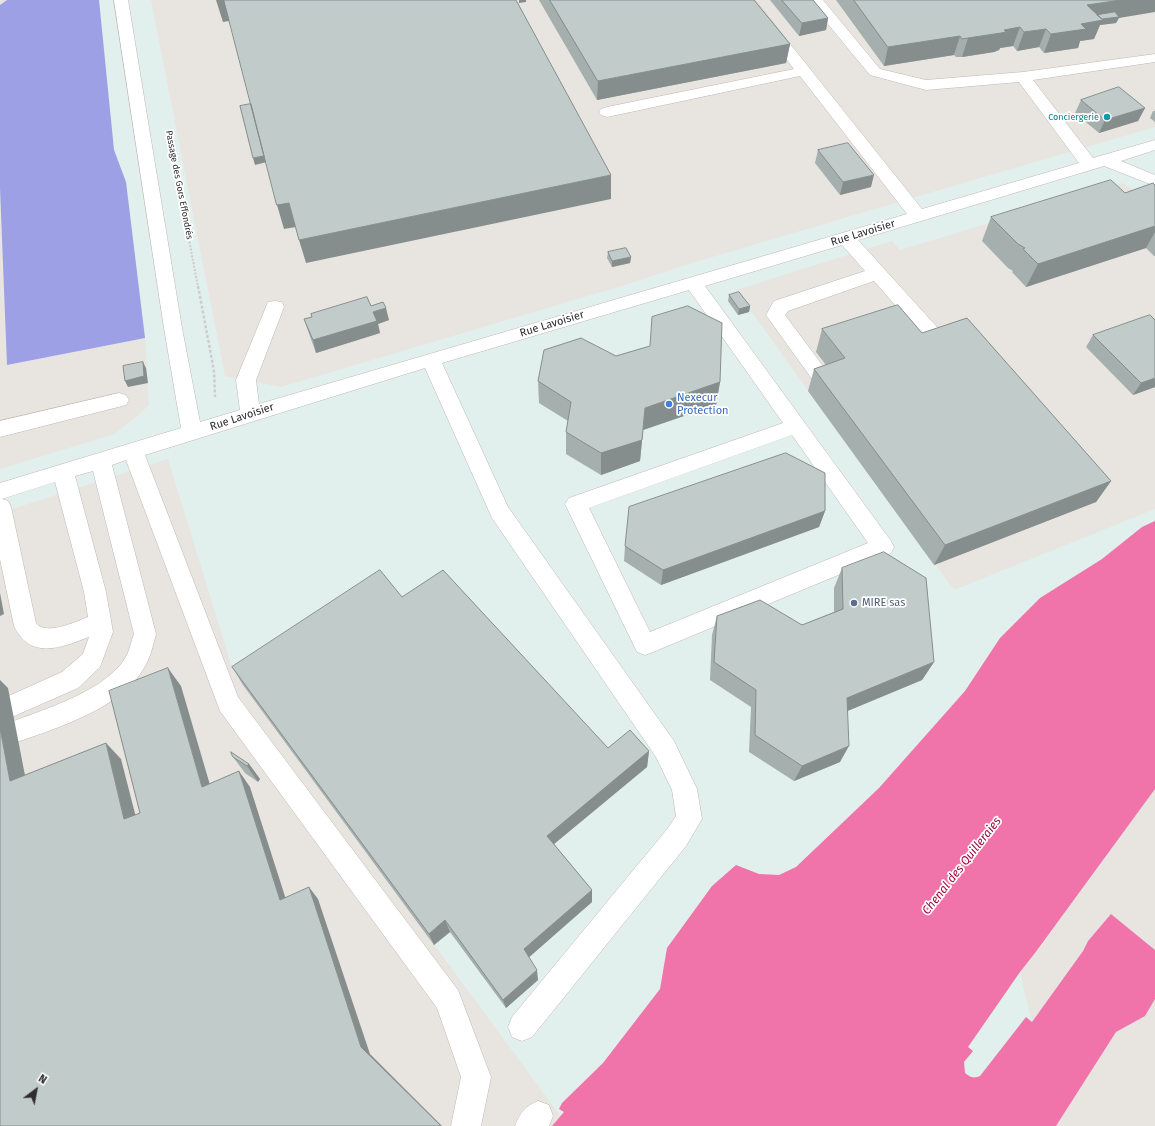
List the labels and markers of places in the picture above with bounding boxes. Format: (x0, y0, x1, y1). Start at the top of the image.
place label: Conciergerie (1048, 112, 1099, 122)
marker: Conciergerie (1102, 112, 1112, 122)
place label: Nexecur Protection (677, 391, 729, 417)
marker: Nexecur Protection (664, 399, 674, 409)
place label: MIRE sas (862, 596, 905, 610)
marker: MIRE sas (849, 598, 859, 608)

